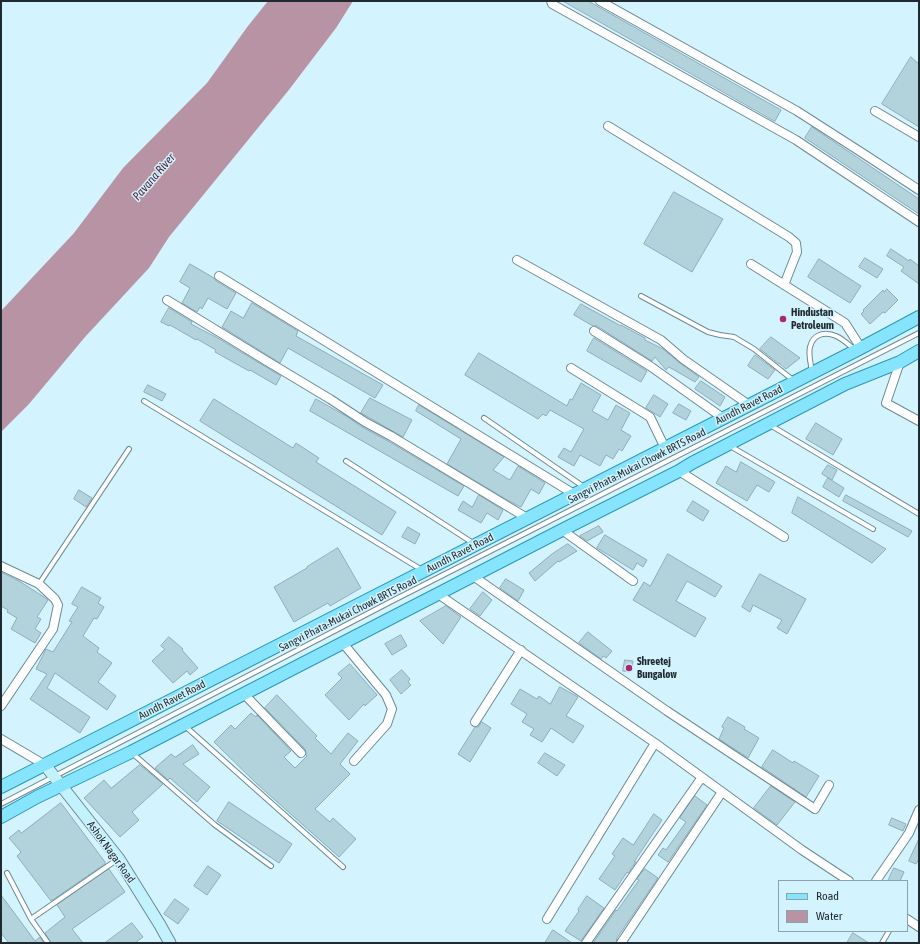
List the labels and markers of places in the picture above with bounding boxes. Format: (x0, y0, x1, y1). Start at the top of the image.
place label: Hindustan Petroleum (791, 306, 834, 332)
marker: Hindustan Petroleum (778, 314, 788, 324)
place label: Shreetej Bungalow (637, 655, 677, 681)
marker: Shreetej Bungalow (624, 663, 634, 673)

